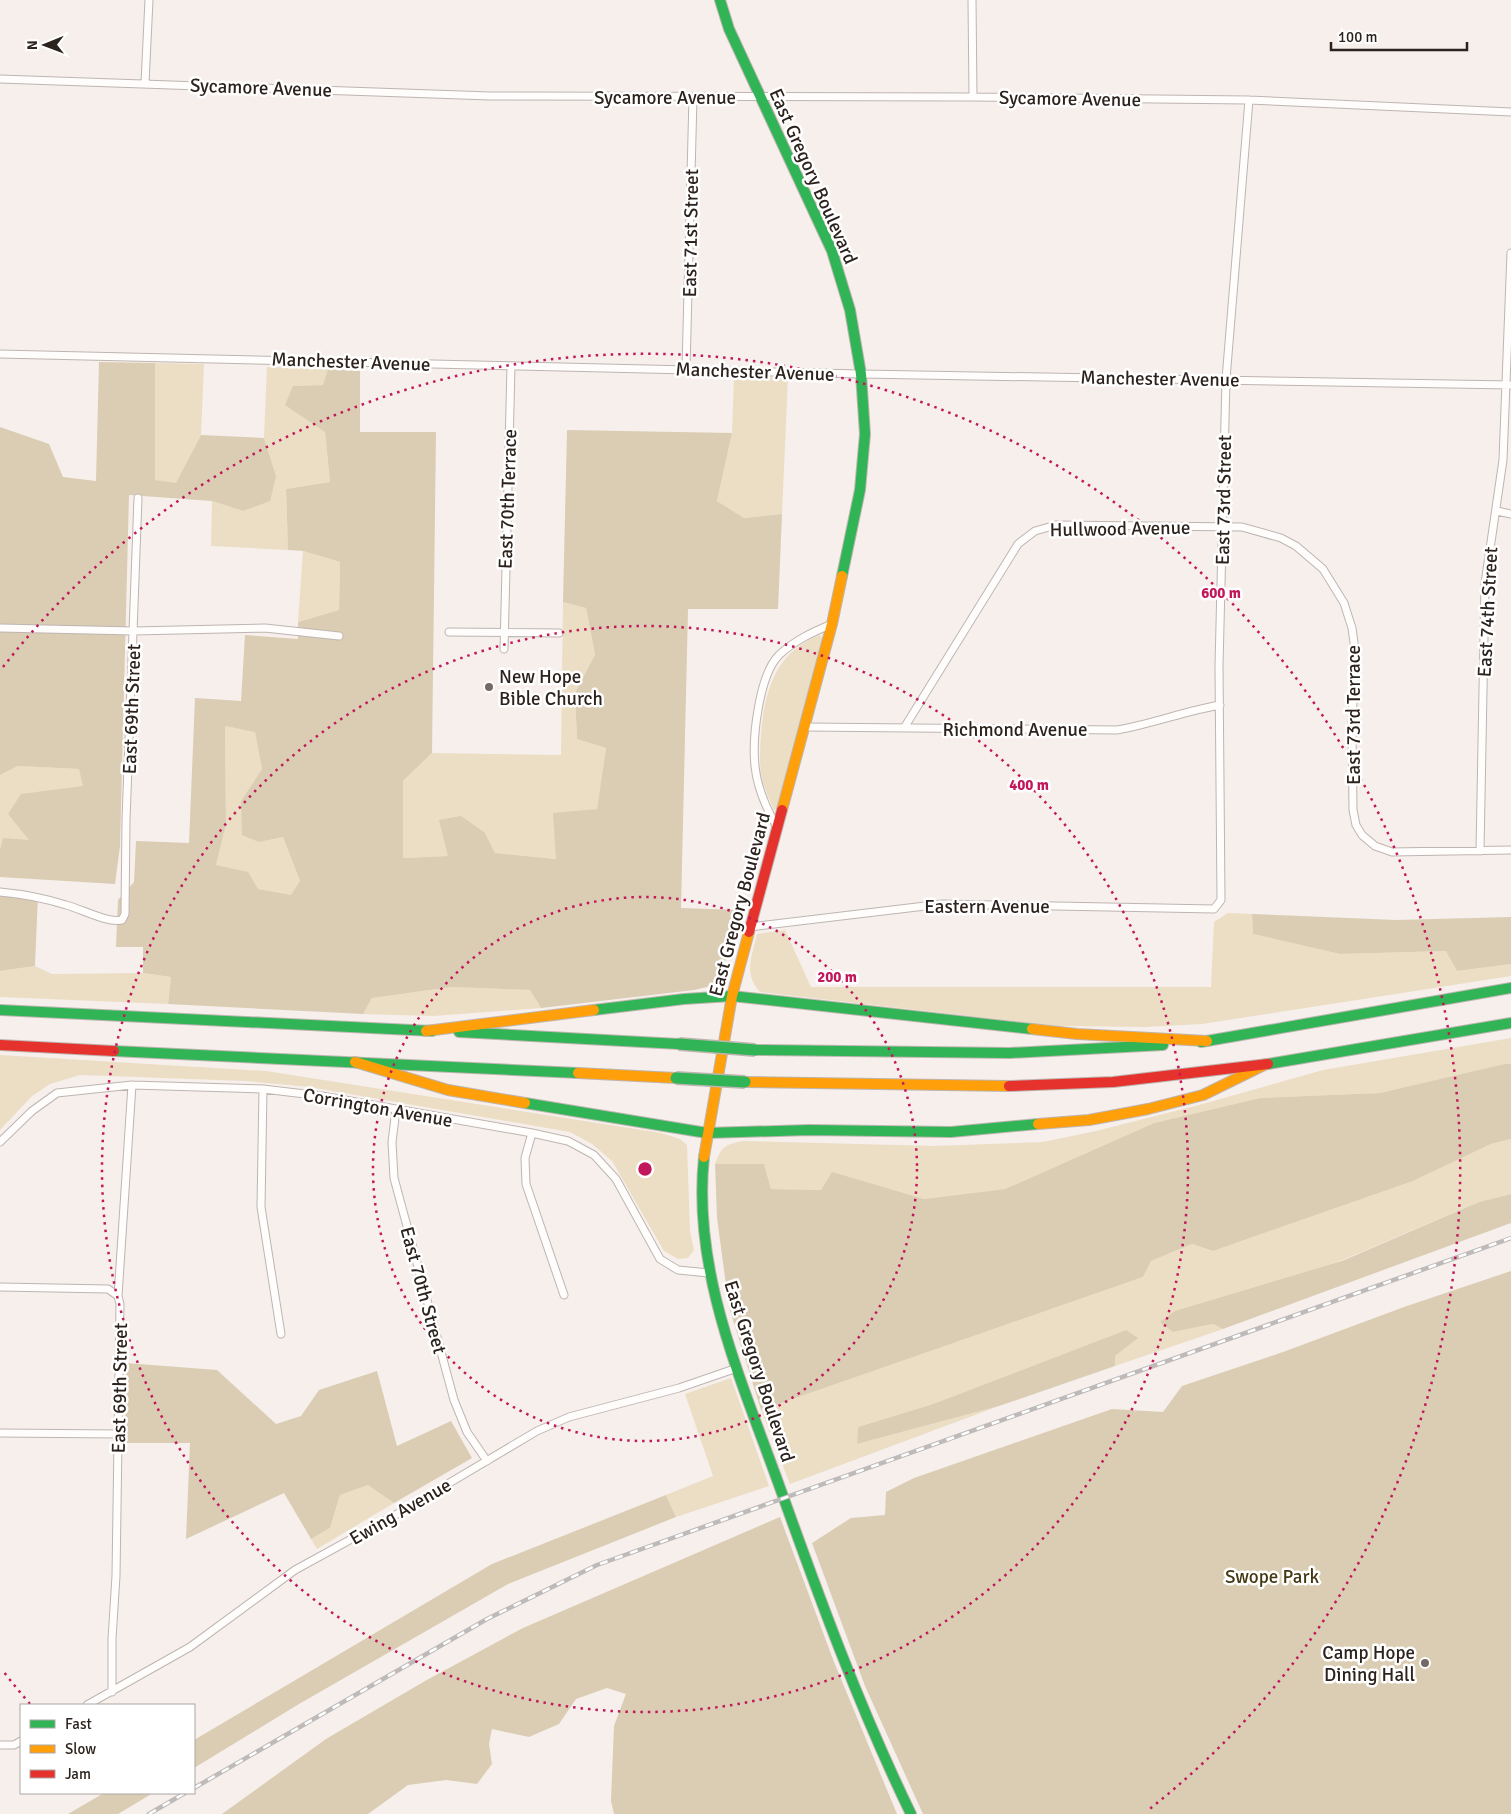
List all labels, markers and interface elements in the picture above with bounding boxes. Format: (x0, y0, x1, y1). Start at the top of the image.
north arrow (20, 20, 70, 70)
scale bar (1331, 20, 1467, 52)
text: 100 m (1338, 28, 1378, 46)
text: N (24, 40, 41, 50)
street label: Sycamore Avenue (189, 74, 332, 102)
street label: East Gregory Boulevard (764, 85, 863, 268)
street label: Sycamore Avenue (594, 86, 736, 110)
street label: Sycamore Avenue (999, 86, 1141, 112)
street label: East 71st Street (678, 168, 704, 297)
street label: Manchester Avenue (271, 347, 431, 377)
street label: Manchester Avenue (675, 357, 835, 387)
street label: Manchester Avenue (1080, 366, 1240, 392)
street label: East 70th Terrace (494, 429, 522, 569)
street label: East 73rd Street (1211, 434, 1237, 565)
street label: Hullwood Avenue (1049, 516, 1191, 542)
street label: East 74th Street (1473, 546, 1503, 678)
text: 600 m (1201, 584, 1241, 602)
street label: East 69th Street (118, 643, 146, 775)
street label: East 73rd Terrace (1342, 645, 1366, 785)
place label: New Hope Bible Church (499, 665, 603, 711)
marker: New Hope Bible Church (483, 681, 495, 693)
street label: Richmond Avenue (943, 718, 1087, 742)
text: 400 m (1009, 776, 1049, 794)
street label: East Gregory Boulevard (704, 809, 776, 999)
street label: Eastern Avenue (924, 895, 1050, 919)
text: 200 m (817, 968, 857, 986)
street label: Corrington Avenue (301, 1083, 454, 1133)
centre of rings (636, 1160, 654, 1178)
street label: East 70th Street (395, 1224, 452, 1357)
street label: East Gregory Boulevard (718, 1277, 800, 1465)
street label: East 69th Street (107, 1322, 133, 1454)
street label: Ewing Avenue (345, 1473, 456, 1551)
park label: Swope Park (1225, 1565, 1319, 1589)
place label: Camp Hope Dining Hall (1322, 1641, 1415, 1687)
marker: Camp Hope Dining Hall (1419, 1657, 1431, 1669)
legend (20, 1704, 195, 1794)
text: Fast (65, 1715, 92, 1733)
text: Slow (65, 1740, 96, 1758)
text: Jam (65, 1765, 91, 1783)

